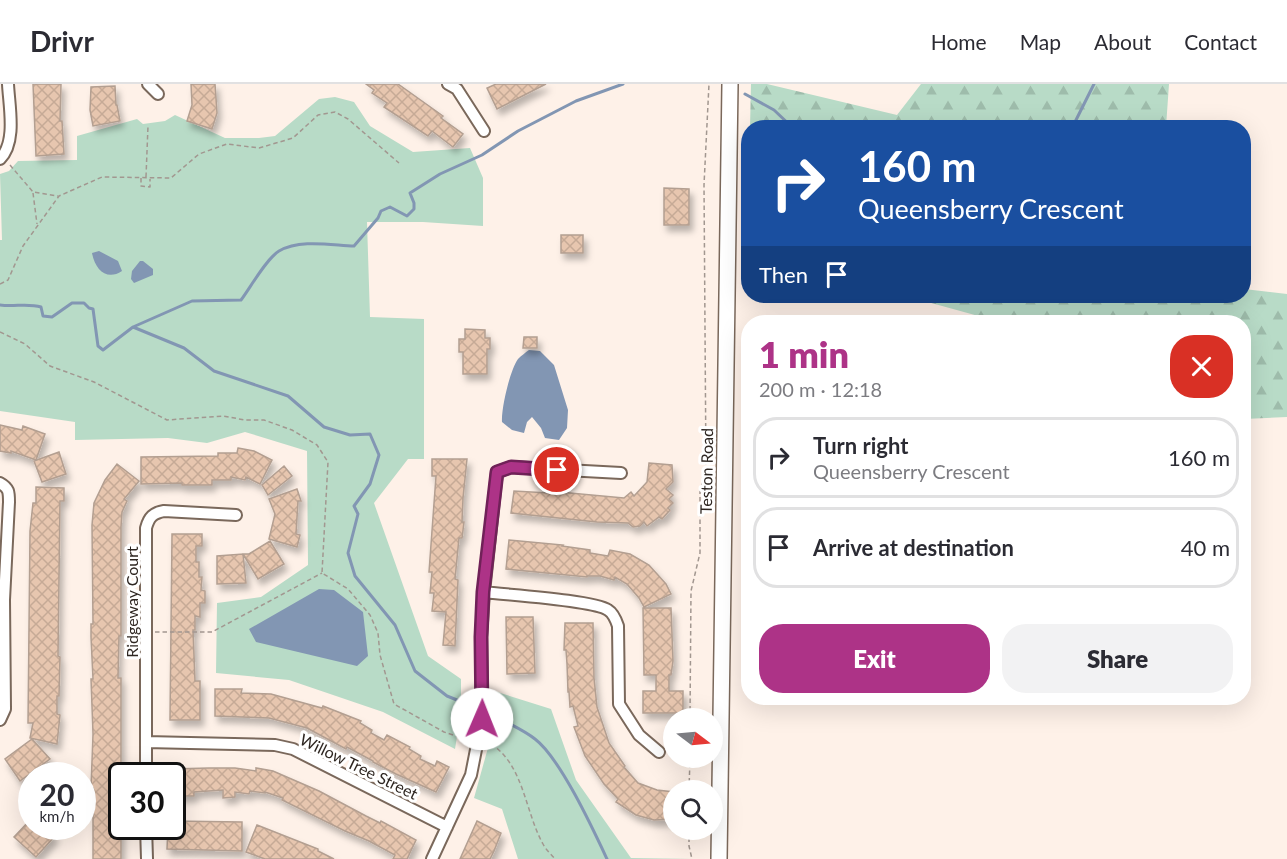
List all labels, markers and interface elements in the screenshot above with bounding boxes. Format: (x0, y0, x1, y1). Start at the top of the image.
text: Drivr (30, 24, 94, 58)
text: Home (931, 29, 987, 54)
text: Map (1020, 29, 1061, 54)
text: About (1094, 29, 1151, 54)
text: Contact (1184, 29, 1257, 54)
text: 160 m (858, 141, 976, 191)
icon: right (759, 144, 837, 222)
text: Queensberry Crescent (858, 192, 1124, 225)
icon: arrive (820, 258, 853, 291)
text: Then (759, 261, 808, 288)
text: 1 min (759, 332, 849, 376)
button: close (1170, 335, 1233, 398)
text: 200 m · 12:18 (759, 377, 882, 401)
street label: Teston Road (696, 428, 716, 514)
text: Turn right (813, 432, 908, 459)
icon: right (762, 441, 795, 474)
pin (531, 444, 582, 495)
text: 160 m (1168, 444, 1230, 471)
icon: arrive (540, 453, 573, 486)
text: Queensberry Crescent (813, 459, 1010, 483)
icon: arrive (762, 531, 795, 564)
text: Arrive at destination (813, 534, 1014, 561)
text: 40 m (1181, 534, 1230, 561)
street label: Ridgeway Court (122, 546, 141, 658)
button: Exit (759, 624, 990, 693)
button: Share (1002, 624, 1233, 693)
position arrow (450, 687, 514, 751)
north arrow (663, 708, 723, 768)
map controls (663, 708, 723, 840)
street label: Willow Tree Street (297, 729, 421, 803)
speed limit sign: 30 (108, 762, 186, 840)
text: 20 (40, 776, 74, 812)
button: search (663, 780, 723, 840)
text: km/h (39, 807, 75, 825)

